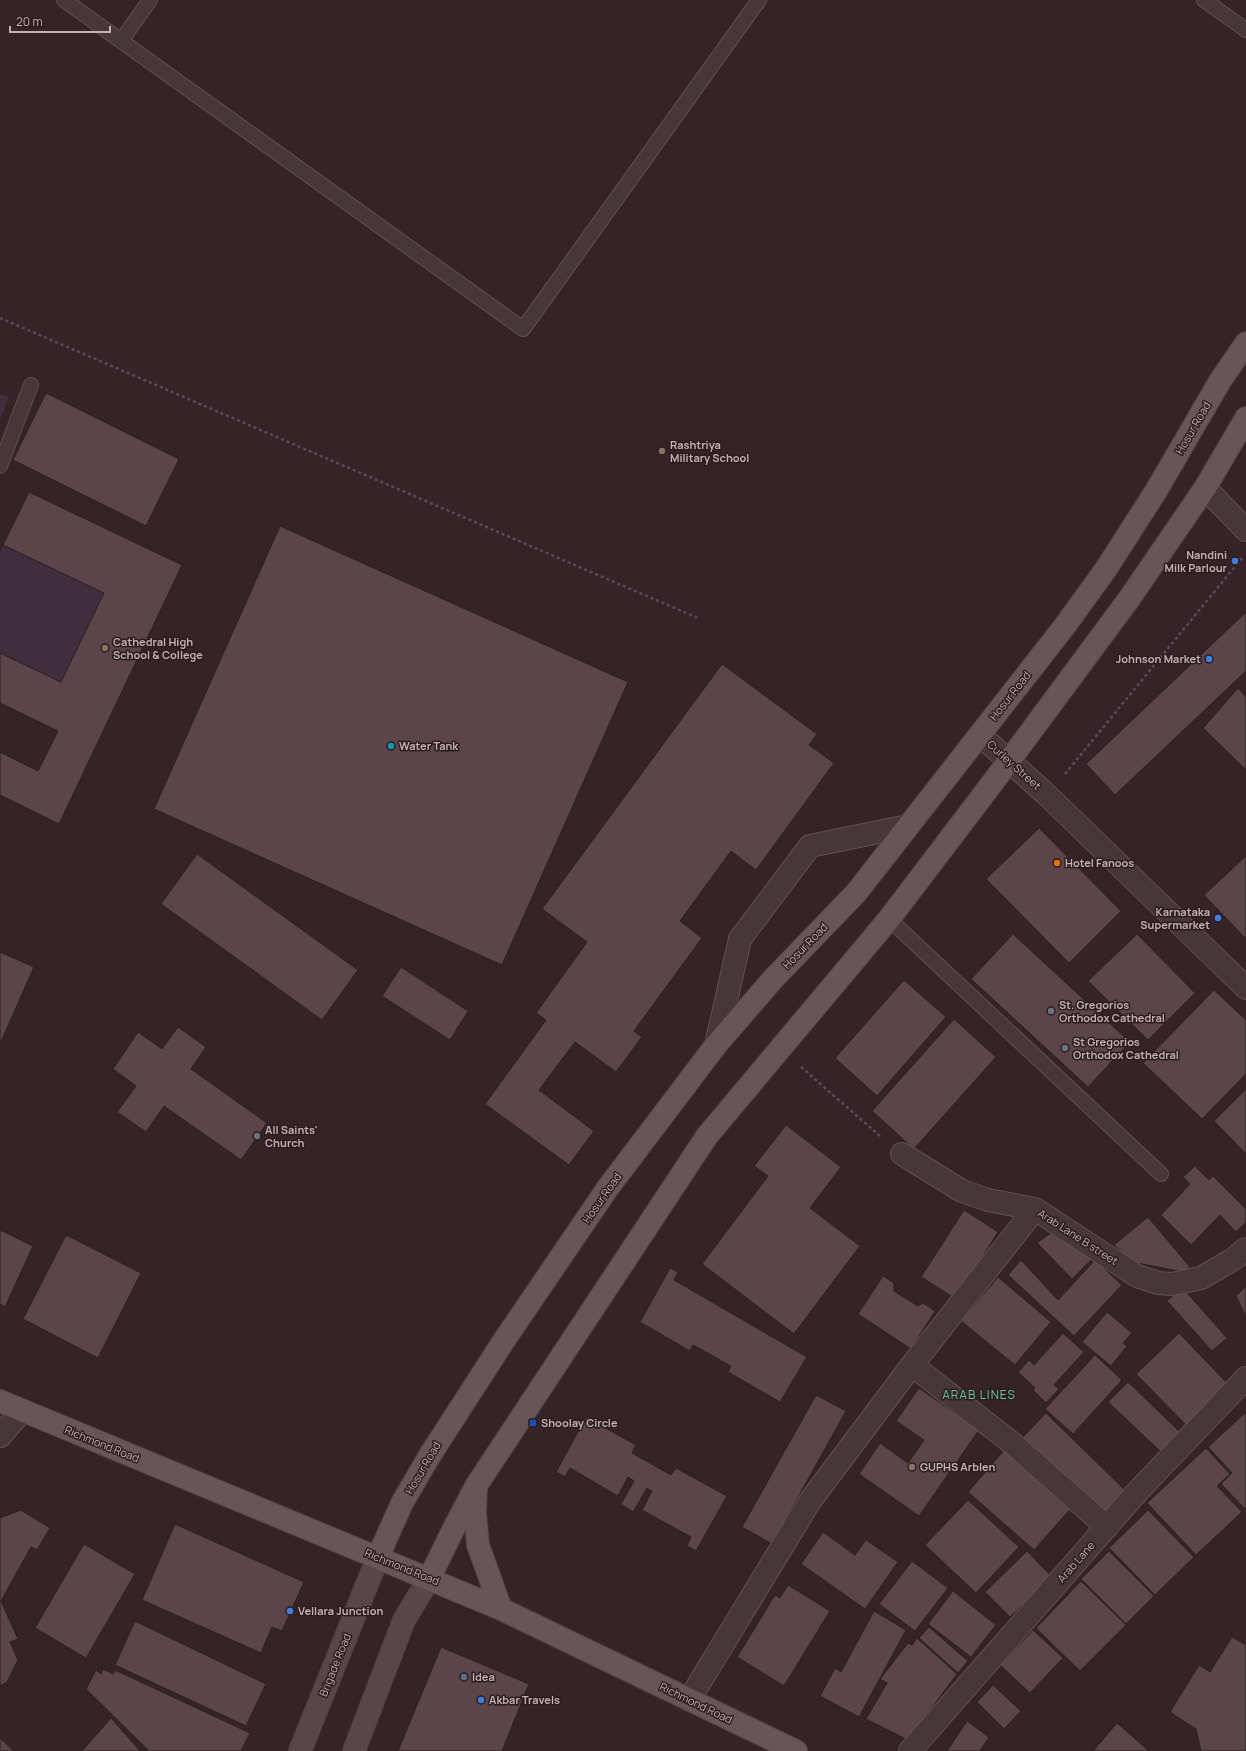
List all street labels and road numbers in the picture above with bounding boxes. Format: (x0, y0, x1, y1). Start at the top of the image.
street label: Hosur Road (1171, 399, 1214, 457)
street label: Hosur Road (986, 668, 1034, 723)
street label: Curley Street (984, 736, 1044, 793)
street label: Hosur Road (779, 919, 830, 972)
street label: Hosur Road (579, 1169, 625, 1226)
street label: Arab Lane B street (1035, 1205, 1121, 1268)
street label: Richmond Road (63, 1422, 142, 1465)
street label: Hosur Road (401, 1439, 444, 1497)
street label: Arab Lane (1053, 1537, 1098, 1586)
street label: Richmond Road (363, 1545, 442, 1588)
street label: Brigade Road (315, 1631, 354, 1699)
street label: Richmond Road (657, 1678, 735, 1727)

